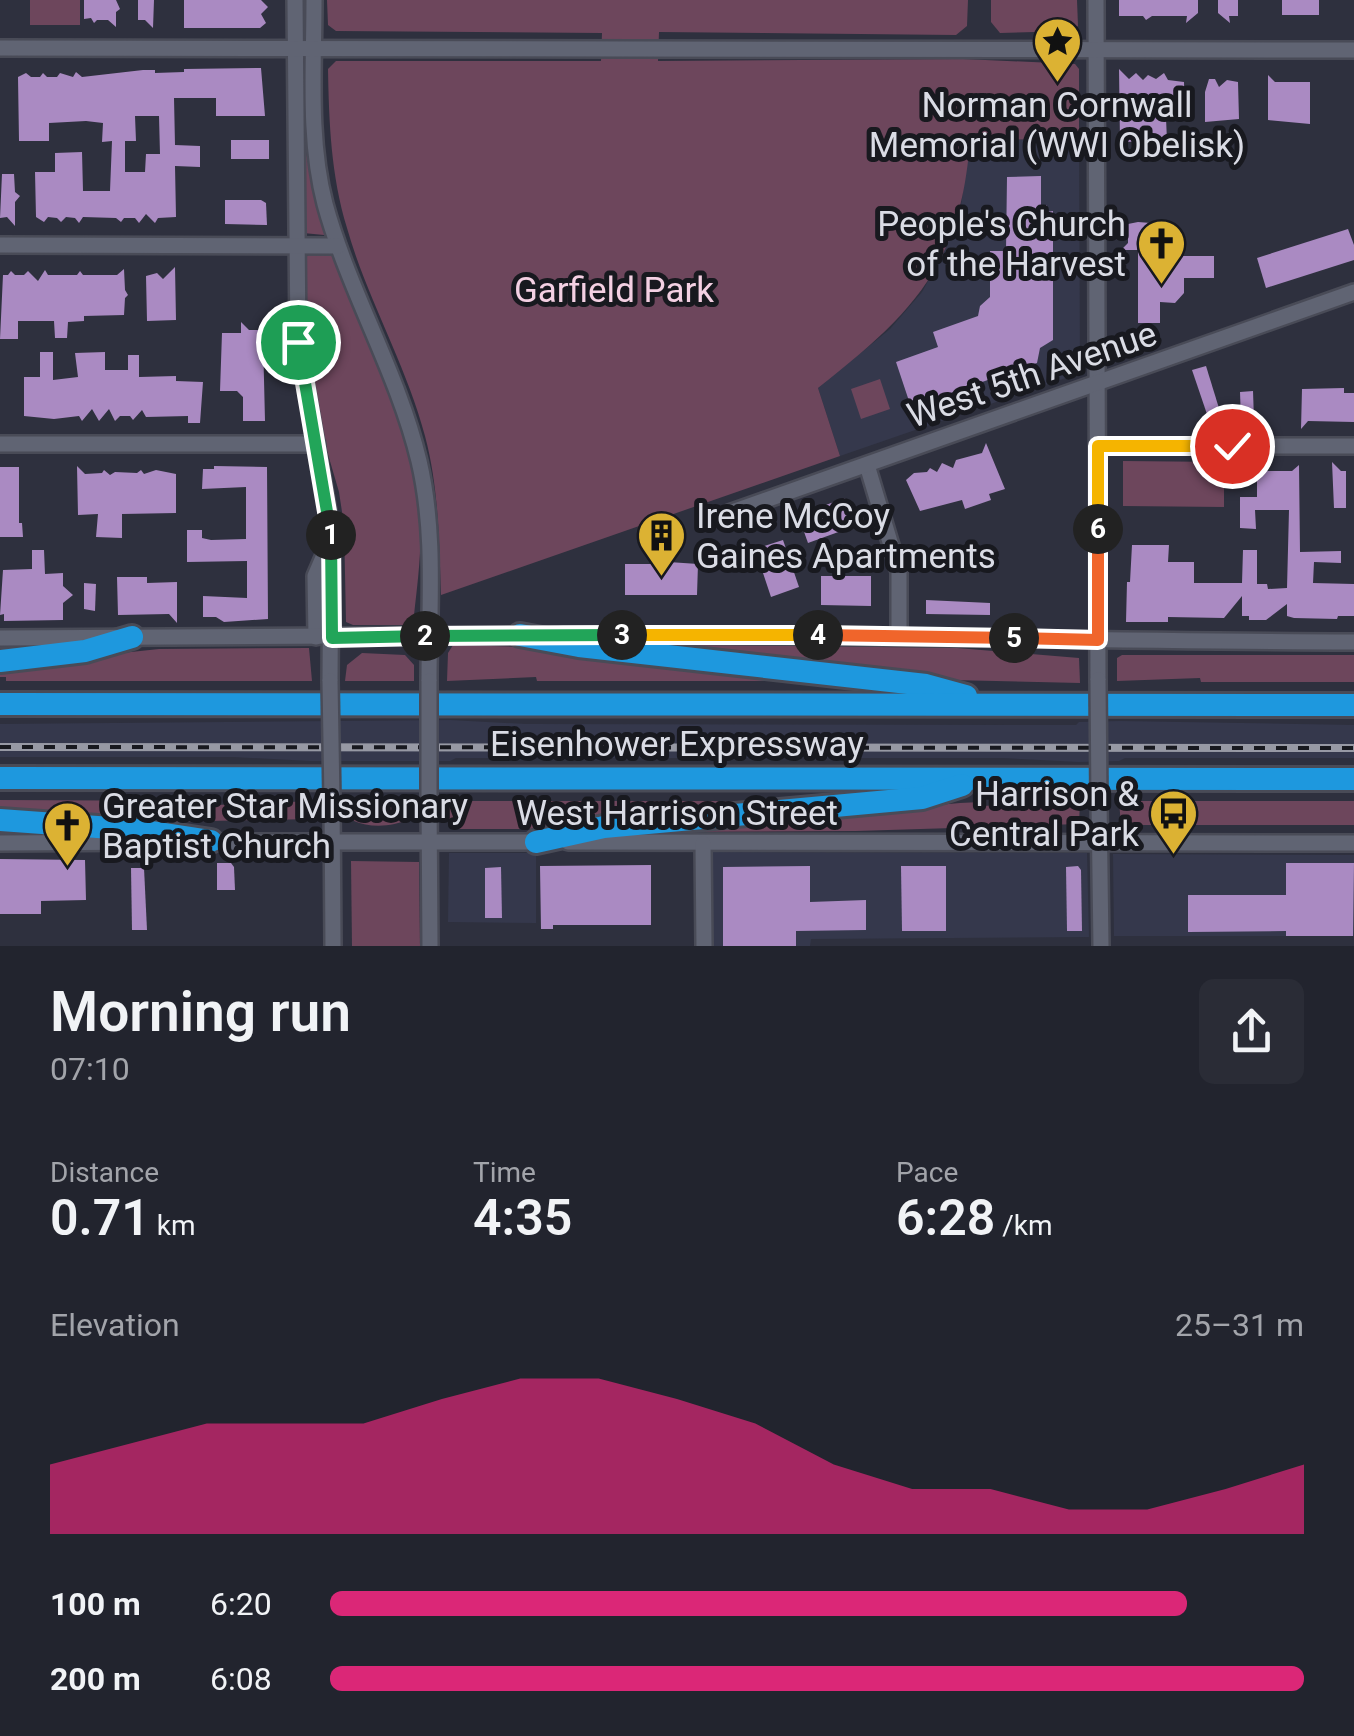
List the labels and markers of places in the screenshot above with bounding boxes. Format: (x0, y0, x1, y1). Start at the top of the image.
place icon: Norman Cornwall Memorial (WWI Obelisk) (1031, 15, 1083, 83)
place label: Norman Cornwall Memorial (WWI Obelisk) (869, 85, 1245, 166)
place label: People's Church of the Harvest (877, 204, 1126, 285)
church icon: People's Church of the Harvest (1135, 218, 1187, 286)
pin (256, 300, 341, 385)
pin (1190, 404, 1275, 489)
place label: Irene McCoy Gaines Apartments (696, 496, 996, 577)
pin: 6 (1073, 504, 1123, 554)
pin: 1 (306, 510, 356, 560)
building icon: Irene McCoy Gaines Apartments (635, 510, 687, 578)
pin: 3 (597, 610, 647, 660)
pin: 4 (793, 610, 843, 660)
pin: 2 (400, 611, 450, 661)
pin: 5 (989, 613, 1039, 663)
place label: Harrison & Central Park (949, 774, 1139, 855)
place label: Greater Star Missionary Baptist Church (102, 786, 469, 867)
bus stop icon: Harrison & Central Park (1148, 788, 1200, 856)
church icon: Greater Star Missionary Baptist Church (41, 800, 93, 868)

